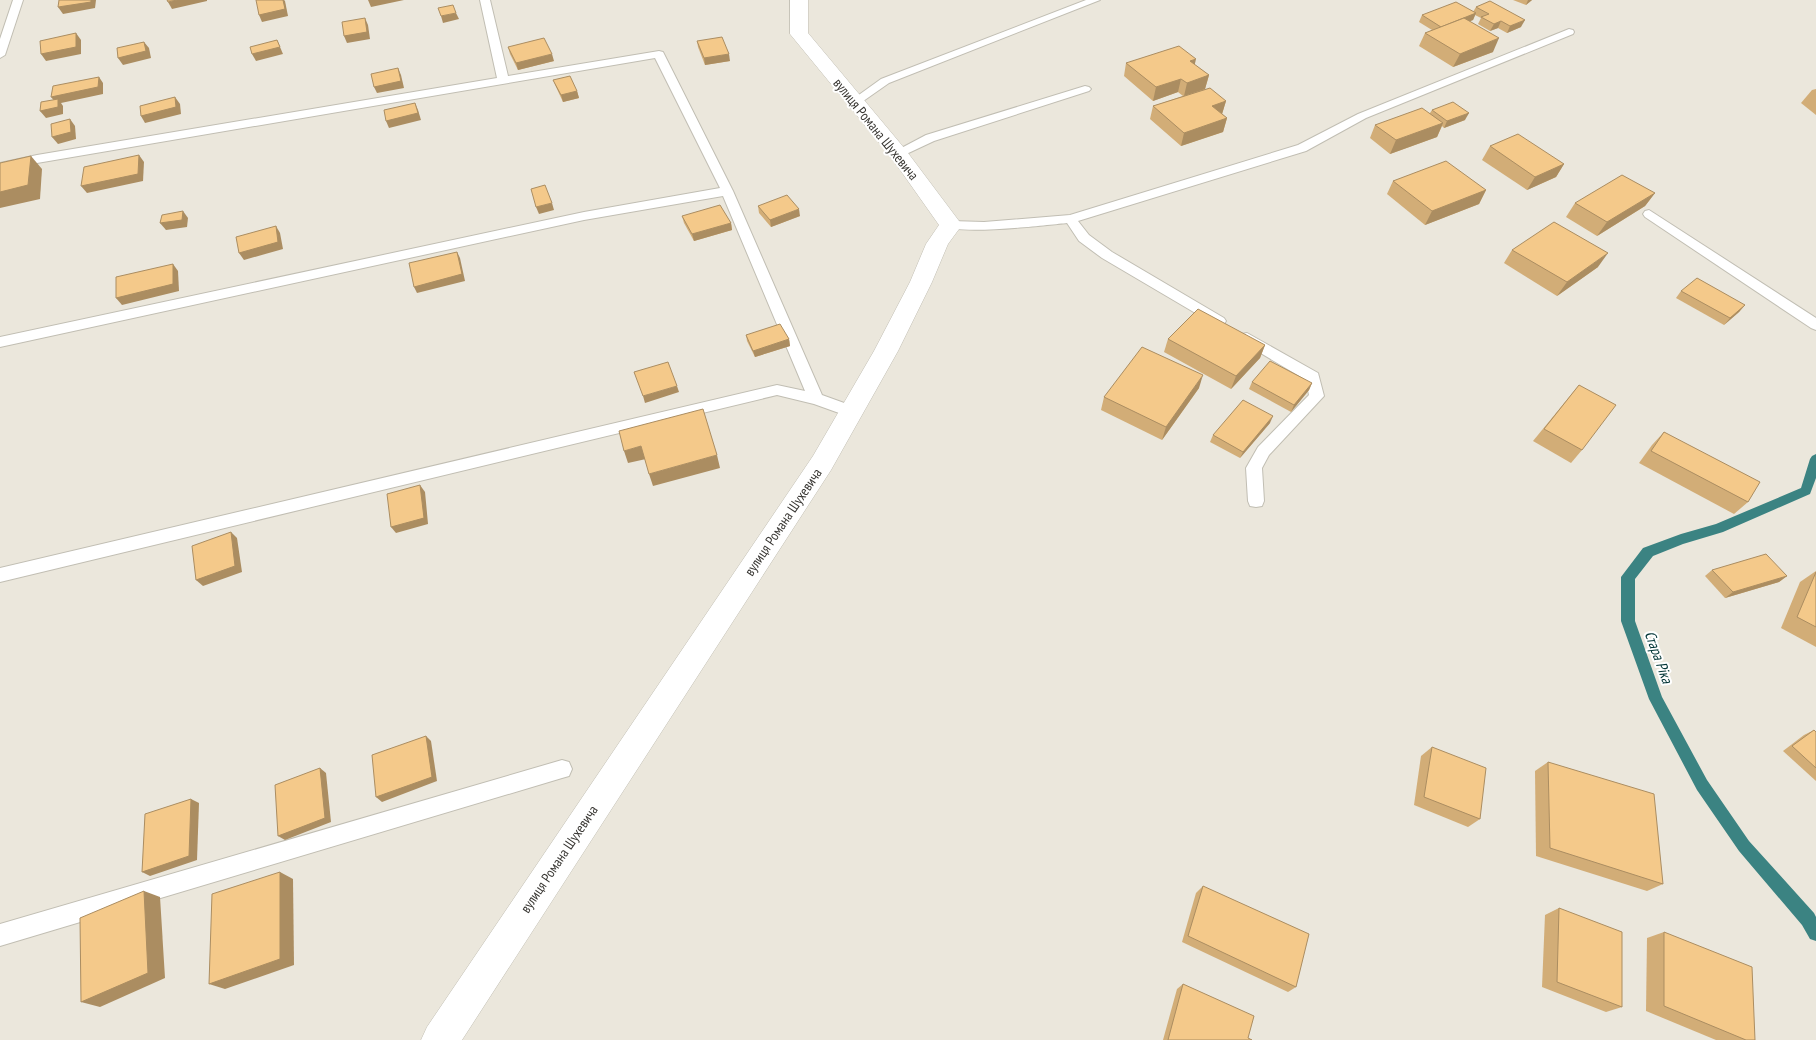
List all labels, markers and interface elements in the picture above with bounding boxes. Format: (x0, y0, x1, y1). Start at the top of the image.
street label: вулиця Романа Шухевича (829, 74, 923, 184)
street label: вулиця Романа Шухевича (740, 465, 826, 579)
water label: Стара Ріка (1641, 628, 1678, 687)
street label: вулиця Романа Шухевича (516, 802, 602, 916)

